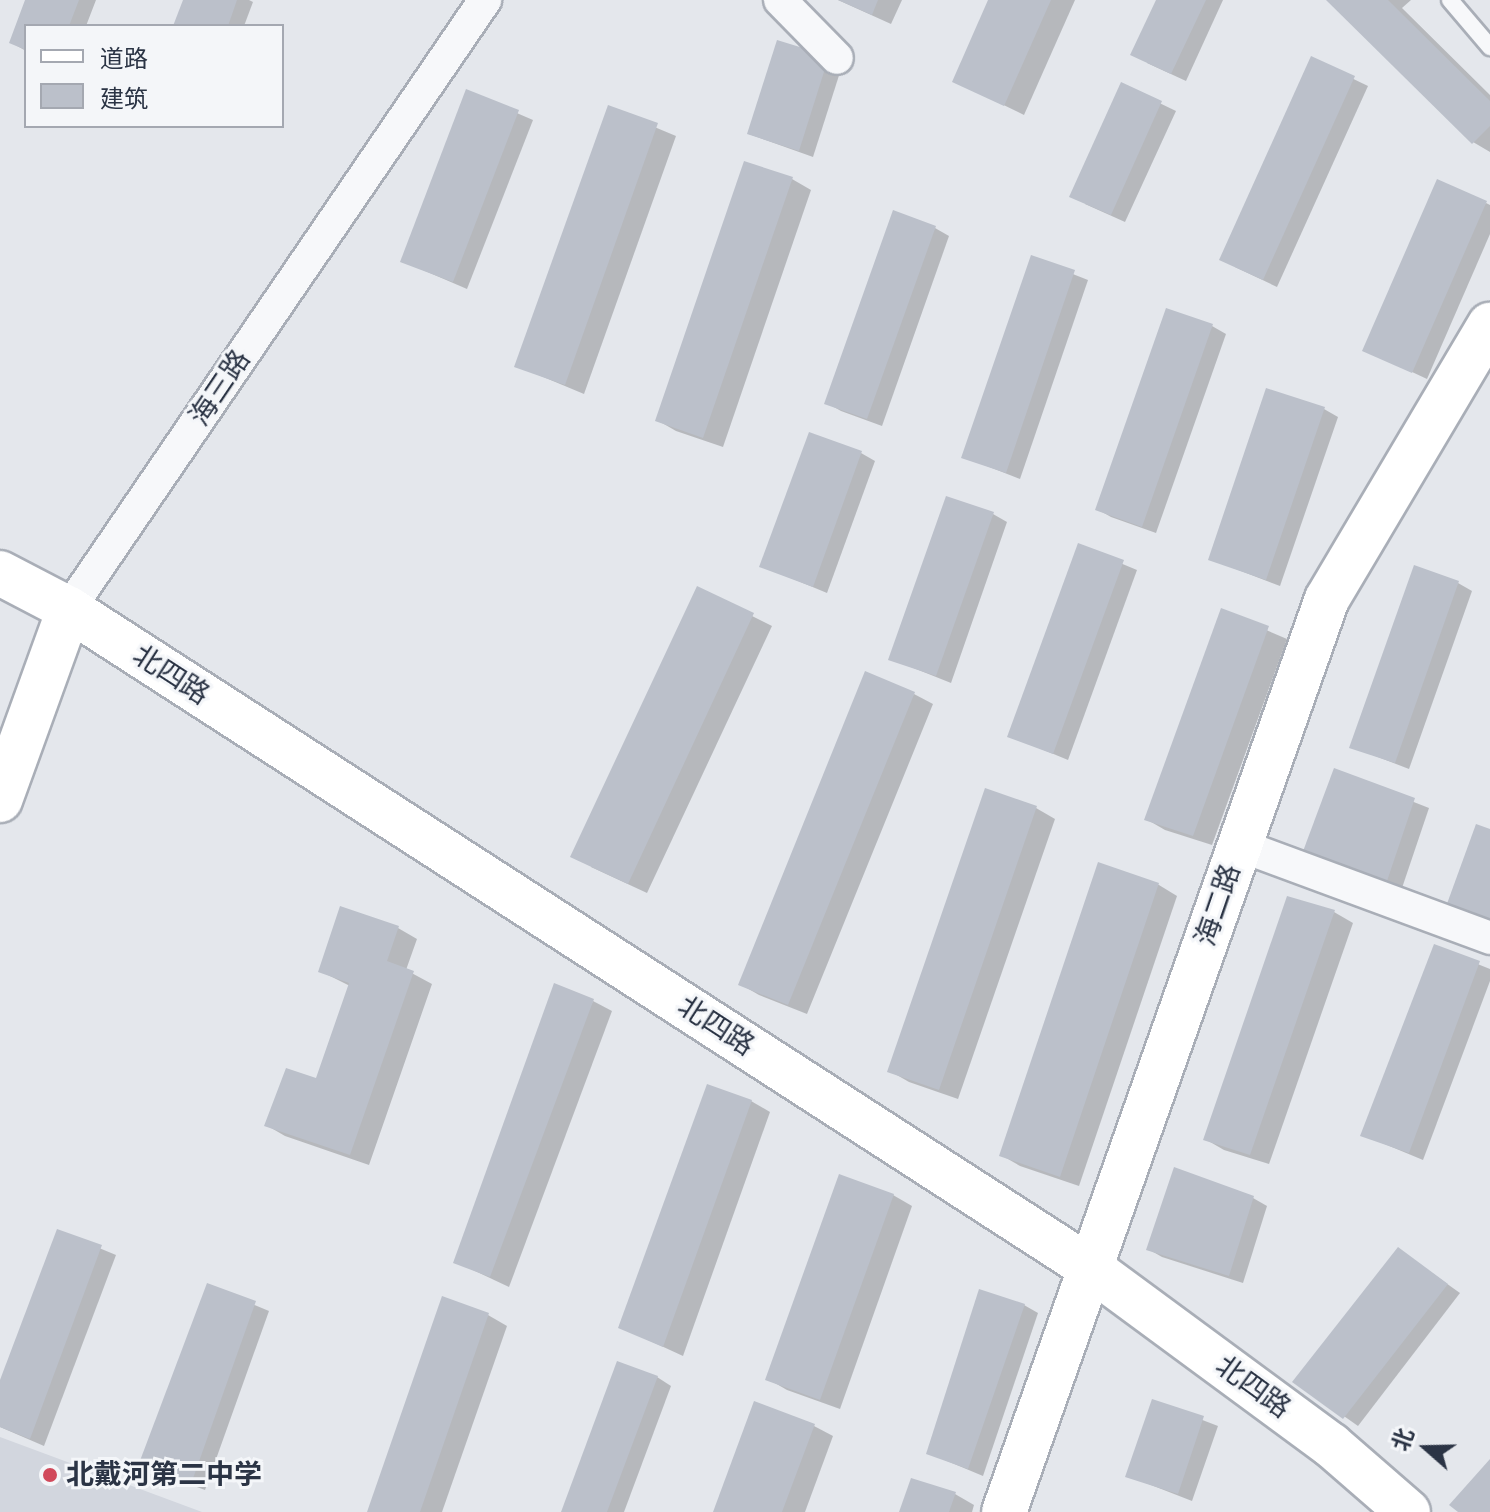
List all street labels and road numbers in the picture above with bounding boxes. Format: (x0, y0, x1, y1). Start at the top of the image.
street label: 海三路 (183, 344, 257, 432)
street label: 北四路 (127, 638, 215, 712)
street label: 海二路 (1188, 860, 1248, 950)
street label: 北四路 (672, 989, 760, 1063)
street label: 北四路 (1209, 1349, 1297, 1425)

